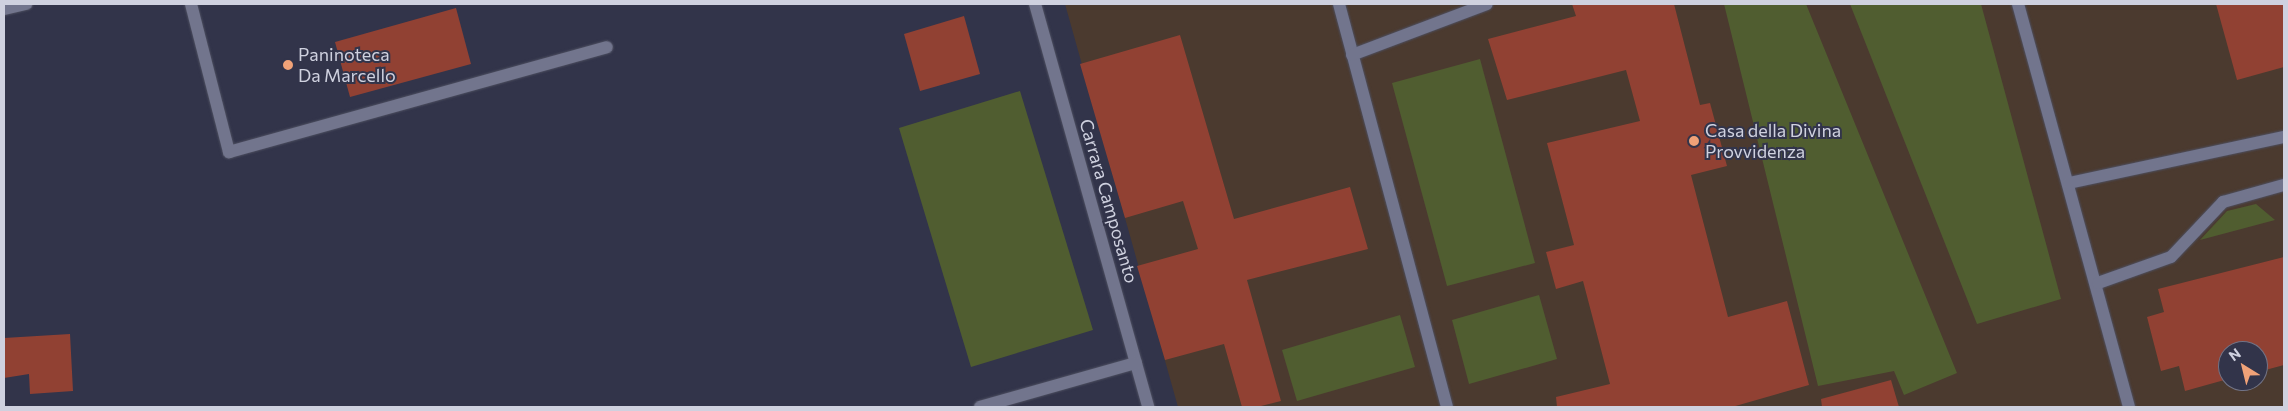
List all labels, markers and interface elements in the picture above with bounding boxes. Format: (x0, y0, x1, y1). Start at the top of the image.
place label: Paninoteca Da Marcello (298, 44, 396, 86)
marker: Paninoteca Da Marcello (282, 59, 294, 71)
street label: Carrara Camposanto (1075, 116, 1143, 286)
place label: Casa della Divina Provvidenza (1705, 120, 1841, 162)
marker: Casa della Divina Provvidenza (1687, 134, 1701, 148)
north arrow (2218, 341, 2268, 391)
text: N (2225, 344, 2244, 364)

